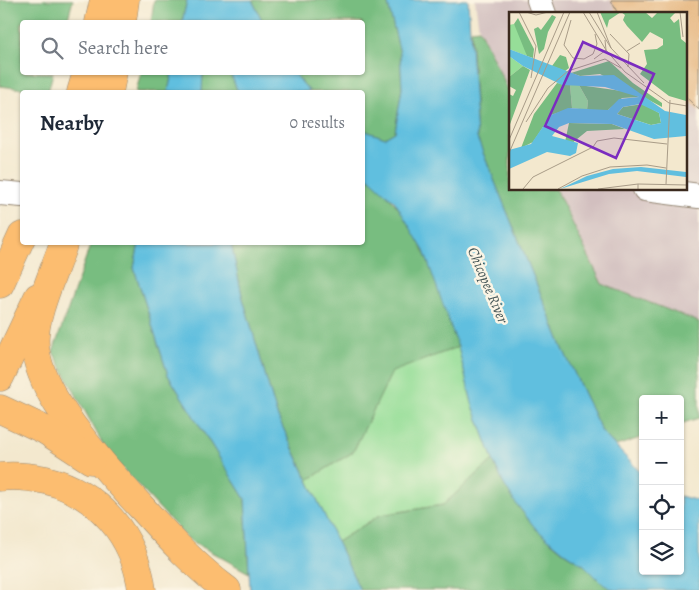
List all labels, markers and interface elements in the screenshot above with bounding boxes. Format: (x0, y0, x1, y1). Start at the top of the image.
inset map (509, 12, 686, 190)
search box (20, 20, 365, 75)
icon: search (38, 34, 66, 62)
text: Search here (78, 35, 168, 61)
text: Nearby (40, 109, 103, 137)
text: 0 results (289, 112, 345, 134)
water label: Chicopee River (463, 244, 513, 327)
map controls (639, 395, 684, 575)
button: + (639, 395, 684, 440)
button: − (639, 440, 684, 485)
button: locate (639, 485, 684, 530)
button: layers (639, 530, 684, 575)

